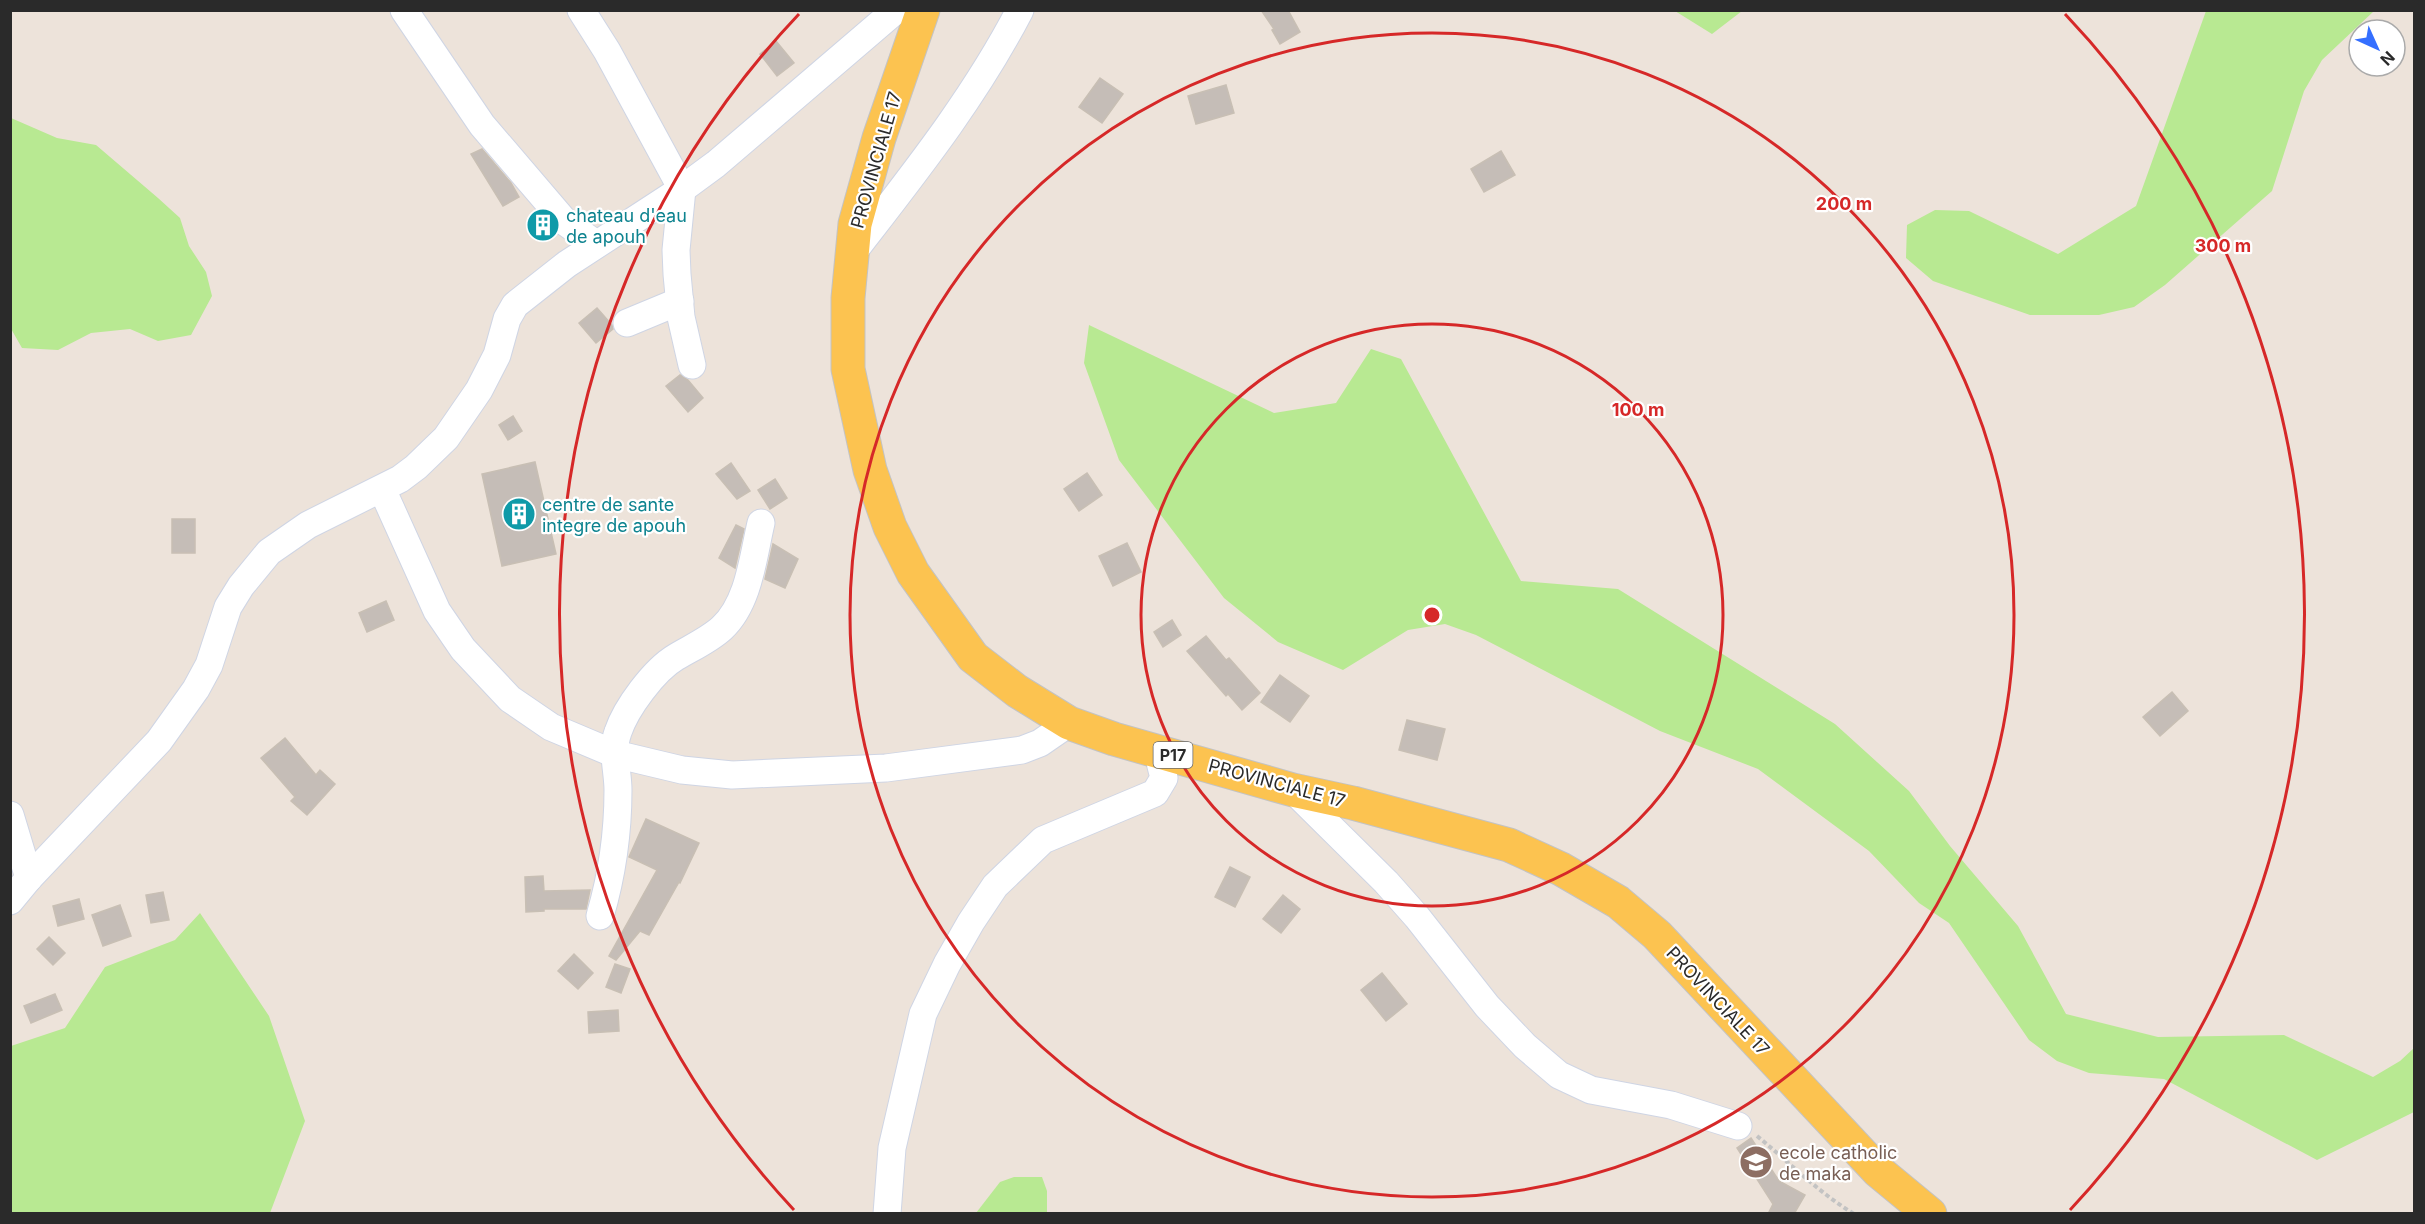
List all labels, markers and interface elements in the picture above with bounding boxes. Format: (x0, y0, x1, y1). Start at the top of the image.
north arrow (2347, 18, 2407, 78)
text: N (2376, 47, 2399, 70)
street label: PROVINCIALE 17 (846, 89, 906, 231)
text: 200 m (1816, 193, 1872, 214)
place label: chateau d'eau de apouh (566, 205, 687, 247)
building icon: chateau d'eau de apouh (525, 207, 561, 243)
text: 300 m (2195, 235, 2251, 256)
text: 100 m (1612, 399, 1664, 420)
place label: centre de sante integre de apouh (542, 494, 686, 536)
building icon: centre de sante integre de apouh (501, 496, 537, 532)
centre of rings (1422, 605, 1442, 625)
road number: P17 (1154, 742, 1192, 768)
street label: PROVINCIALE 17 (1206, 755, 1348, 811)
street label: PROVINCIALE 17 (1662, 942, 1774, 1060)
place label: ecole catholic de maka (1779, 1142, 1897, 1184)
school or university icon: ecole catholic de maka (1738, 1144, 1774, 1180)

